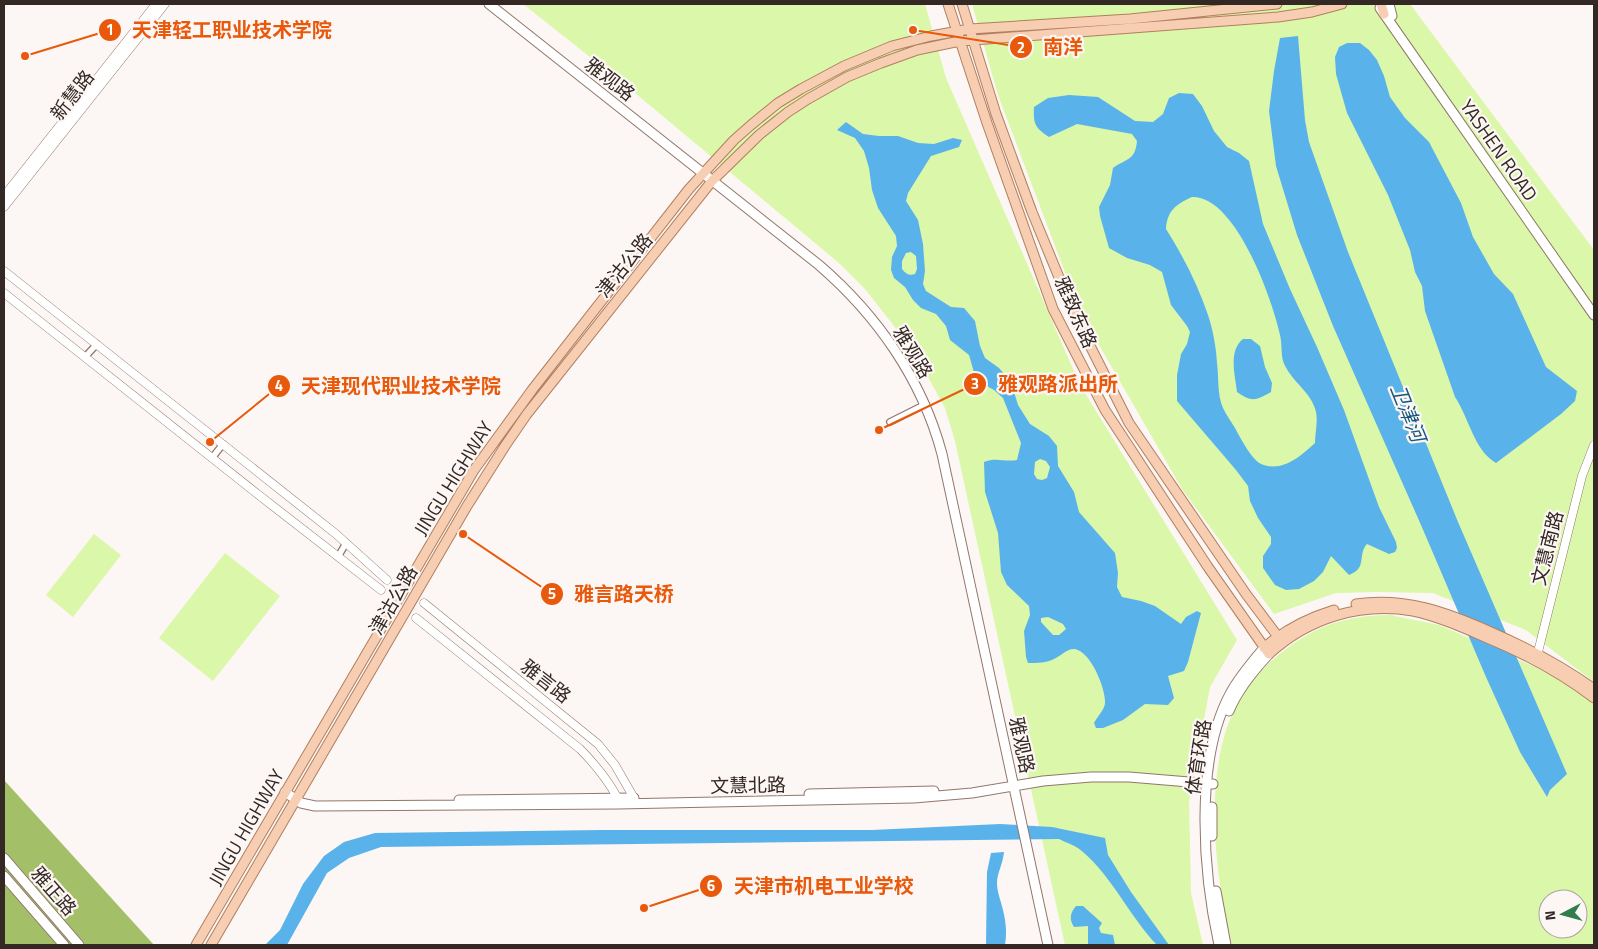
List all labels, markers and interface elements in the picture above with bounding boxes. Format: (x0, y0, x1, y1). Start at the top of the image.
callout: 天津轻工职业技术学院 (97, 13, 342, 48)
text: 天津轻工职业技术学院 (132, 14, 332, 45)
text: 1 (106, 18, 114, 41)
callout: 南洋 (1008, 30, 1093, 65)
text: 南洋 (1043, 31, 1083, 62)
text: 2 (1017, 36, 1025, 59)
street label: 雅观路 (579, 50, 642, 108)
street label: 新慧路 (43, 63, 101, 126)
street label: YASHEN ROAD (1453, 93, 1545, 207)
street label: 津沽公路 (588, 226, 659, 303)
street label: 雅致东路 (1048, 271, 1105, 352)
street label: 雅观路 (886, 320, 941, 384)
callout: 雅观路派出所 (963, 366, 1128, 401)
callout: 天津现代职业技术学院 (266, 368, 511, 403)
text: 雅观路派出所 (998, 368, 1118, 399)
text: 天津现代职业技术学院 (301, 370, 501, 401)
text: 3 (971, 372, 979, 395)
text: 4 (275, 374, 283, 397)
water label: 卫津河 (1383, 379, 1436, 450)
street label: JINGU HIGHWAY (406, 414, 500, 541)
street label: 文慧南路 (1523, 507, 1570, 588)
street label: 津沽公路 (361, 560, 424, 640)
callout: 雅言路天桥 (539, 576, 684, 611)
text: 雅言路天桥 (574, 578, 674, 609)
text: 5 (548, 582, 556, 605)
street label: 雅言路 (515, 652, 578, 710)
street label: 雅观路 (1002, 714, 1043, 776)
street label: 体育环路 (1177, 717, 1218, 797)
street label: JINGU HIGHWAY (200, 762, 291, 890)
street label: 文慧北路 (710, 769, 786, 800)
street label: 雅正路 (25, 860, 84, 922)
callout: 天津市机电工业学校 (699, 868, 924, 903)
text: 天津市机电工业学校 (734, 870, 914, 901)
text: 6 (707, 874, 715, 897)
north arrow (1538, 889, 1588, 939)
text: N (1539, 909, 1561, 921)

